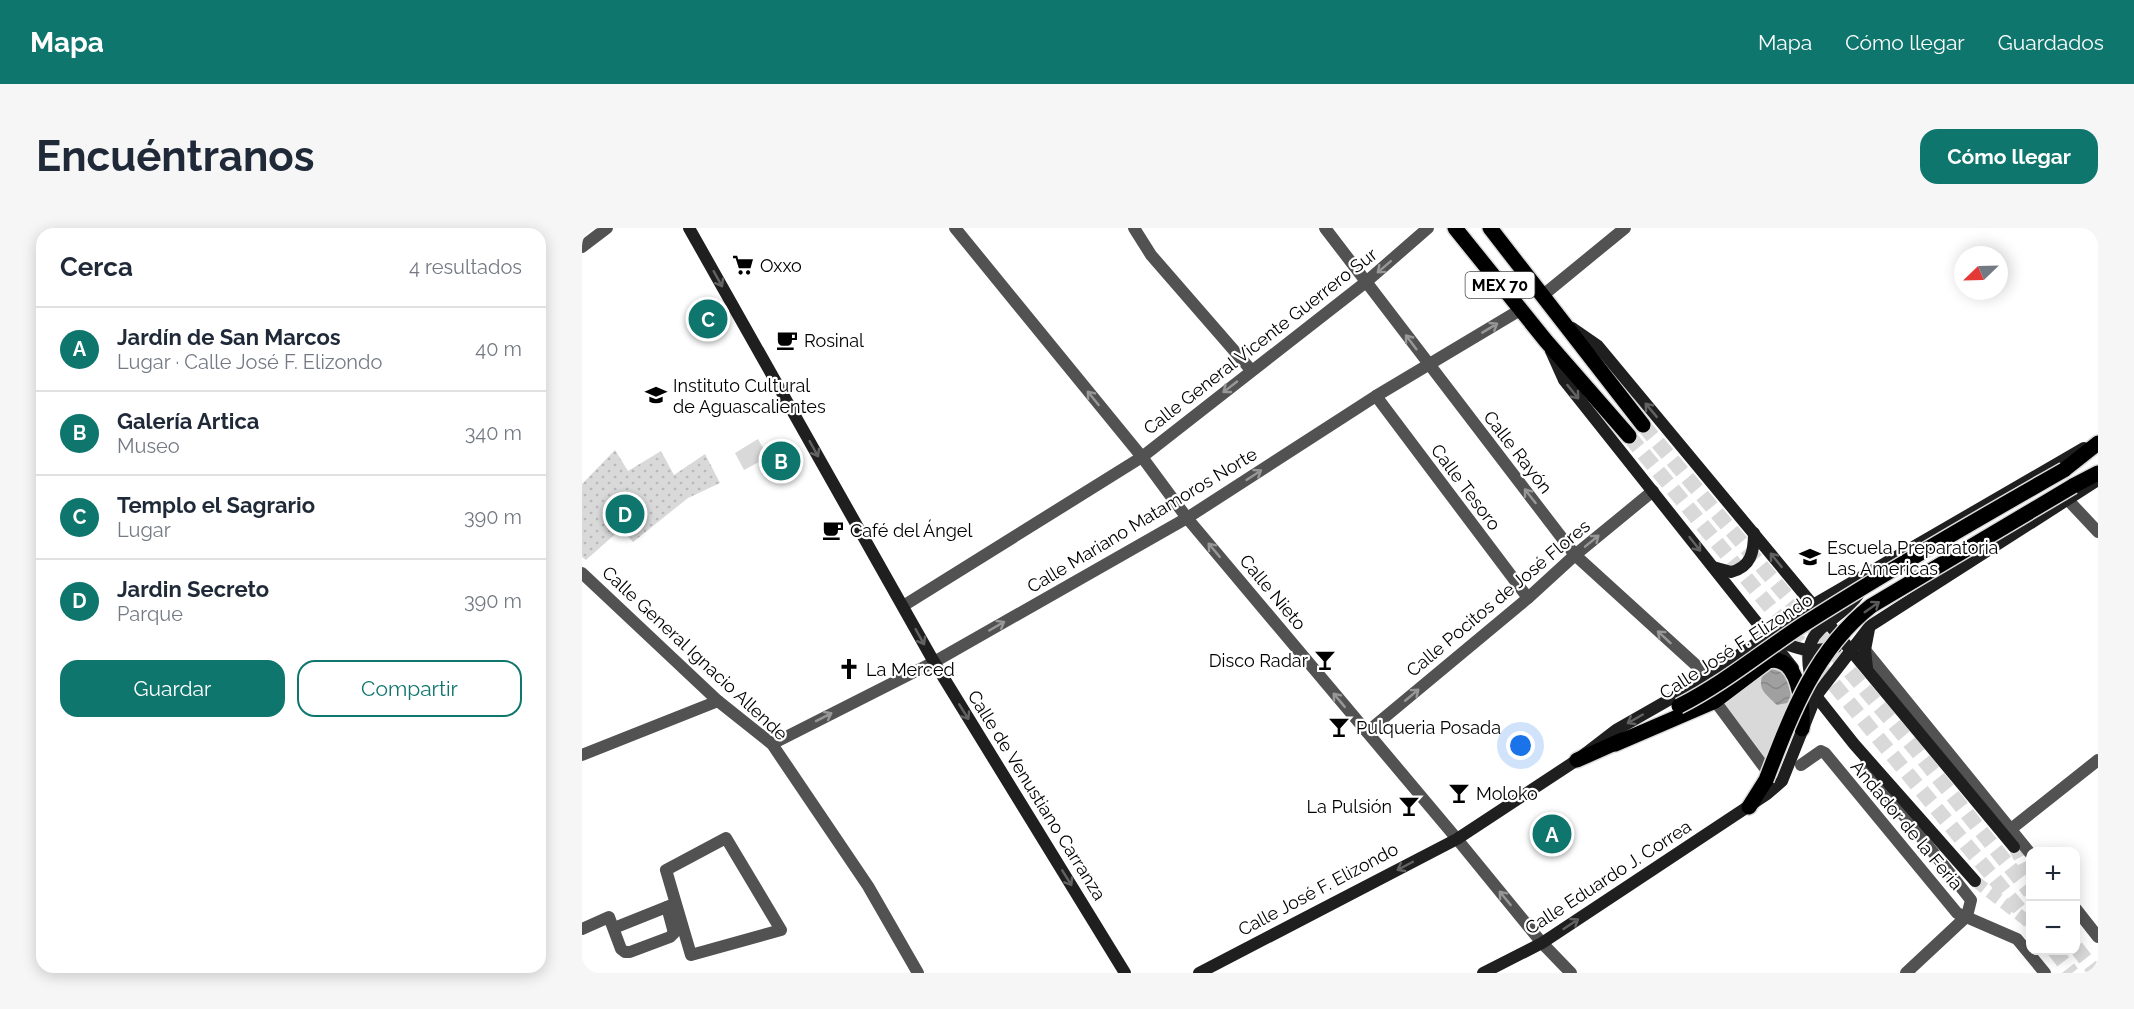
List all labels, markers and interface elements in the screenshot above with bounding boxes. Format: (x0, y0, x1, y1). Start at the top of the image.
text: Mapa (30, 26, 104, 59)
text: Mapa (1758, 30, 1812, 55)
text: Cómo llegar (1845, 30, 1965, 55)
text: Guardados (1998, 30, 2104, 55)
button: Cómo llegar (1920, 129, 2098, 184)
text: Encuéntranos (36, 132, 315, 181)
street label: Calle General Vicente Guerrero Sur (1139, 243, 1381, 439)
north arrow (1954, 246, 2008, 300)
text: Cerca (60, 252, 133, 282)
supermarket icon: Oxxo (731, 253, 755, 277)
text: 4 resultados (409, 255, 522, 279)
place label: Oxxo (760, 255, 802, 276)
one-way arrow (1377, 260, 1392, 274)
one-way arrow (712, 270, 724, 287)
road number: MEX 70 (1466, 272, 1534, 298)
pin: C (688, 296, 728, 341)
one-way arrow (1481, 322, 1498, 334)
text: Jardín de San Marcos (117, 324, 341, 350)
cafe icon: Rosinal (775, 328, 799, 352)
place label: Rosinal (804, 330, 864, 351)
one-way arrow (1405, 334, 1418, 350)
text: A (73, 337, 86, 361)
text: 40 m (475, 337, 522, 361)
text: Lugar · Calle José F. Elizondo (117, 350, 382, 374)
place label: Instituto Cultural de Aguascalientes (673, 375, 826, 417)
one-way arrow (1223, 381, 1239, 394)
school or university icon: Instituto Cultural de Aguascalientes (644, 383, 668, 407)
one-way arrow (1567, 384, 1580, 400)
one-way arrow (1087, 390, 1100, 406)
one-way arrow (1644, 403, 1658, 418)
street label: Calle Rayón (1479, 407, 1557, 497)
text: Galería Artica (117, 408, 259, 434)
text: B (73, 421, 86, 445)
text: 340 m (465, 421, 522, 445)
text: Museo (117, 434, 180, 458)
pin: B (762, 438, 800, 484)
one-way arrow (808, 440, 820, 457)
street label: Calle Tesoro (1427, 440, 1505, 534)
street label: Calle Mariano Matamoros Norte (1023, 443, 1261, 597)
one-way arrow (1245, 469, 1262, 482)
one-way arrow (1523, 489, 1536, 505)
text: Templo el Sagrario (117, 492, 315, 518)
pin: D (606, 492, 645, 536)
text: C (73, 505, 86, 529)
text: 390 m (464, 505, 522, 529)
street label: Calle Pocitos de José Flores (1402, 515, 1594, 681)
text: Lugar (117, 518, 171, 542)
cafe icon: Café del Ángel (821, 518, 845, 542)
place label: Café del Ángel (850, 519, 972, 541)
one-way arrow (1584, 534, 1599, 548)
one-way arrow (1689, 536, 1702, 552)
place label: Escuela Preparatoria Las Americas (1827, 537, 1998, 579)
one-way arrow (1208, 543, 1221, 559)
school or university icon: Escuela Preparatoria Las Americas (1798, 545, 1822, 569)
street label: Calle Nieto (1235, 550, 1311, 634)
one-way arrow (1770, 552, 1783, 568)
street label: Calle General Ignacio Allende (598, 562, 792, 745)
text: Jardin Secreto (117, 576, 269, 602)
text: D (72, 589, 87, 613)
text: 390 m (464, 589, 522, 613)
street label: Calle José F. Elizondo (1656, 589, 1817, 703)
one-way arrow (1863, 601, 1879, 613)
text: Parque (117, 602, 183, 626)
one-way arrow (988, 620, 1005, 632)
one-way arrow (914, 628, 926, 645)
one-way arrow (1657, 630, 1672, 644)
bar icon: Disco Radar (1313, 648, 1337, 672)
place label: Disco Radar (1209, 650, 1309, 671)
church icon: La Merced (837, 657, 861, 681)
place label: La Merced (866, 659, 955, 680)
button: Guardar (60, 660, 285, 717)
button: Compartir (297, 660, 522, 717)
street label: Calle de Venustiano Carranza (964, 686, 1110, 904)
one-way arrow (1404, 688, 1419, 702)
one-way arrow (1333, 692, 1346, 708)
one-way arrow (959, 703, 971, 720)
one-way arrow (815, 711, 833, 723)
one-way arrow (1627, 714, 1644, 726)
bar icon: Pulqueria Posada (1327, 715, 1351, 739)
place label: Pulqueria Posada (1356, 717, 1501, 738)
your location (1506, 731, 1535, 760)
street label: Andador de la Feria (1847, 756, 1967, 894)
bar icon: Moloko (1447, 781, 1471, 805)
place label: Moloko (1476, 783, 1538, 804)
bar icon: La Pulsión (1397, 794, 1421, 818)
place label: La Pulsión (1307, 796, 1392, 817)
pin: A (1532, 812, 1572, 856)
street label: Calle Eduardo J. Correa (1521, 815, 1695, 939)
street label: Calle José F. Elizondo (1234, 838, 1402, 940)
map controls (2026, 847, 2080, 955)
button: + (2026, 847, 2080, 901)
one-way arrow (1397, 860, 1414, 872)
one-way arrow (1061, 869, 1073, 886)
one-way arrow (1499, 890, 1512, 906)
button: − (2026, 901, 2080, 955)
one-way arrow (1562, 917, 1579, 930)

